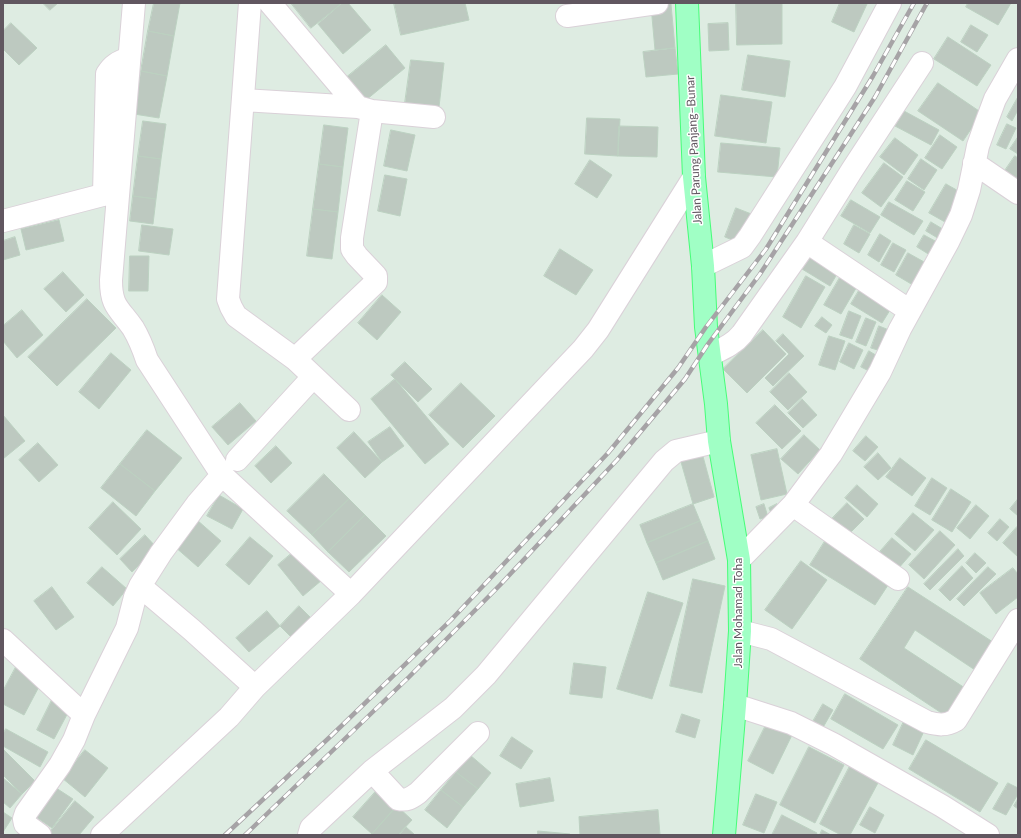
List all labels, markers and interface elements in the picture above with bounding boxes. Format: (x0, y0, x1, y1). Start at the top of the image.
street label: Jalan Parung Panjang–Bunar (683, 75, 705, 225)
street label: Jalan Mohamad Toha (731, 558, 745, 668)

